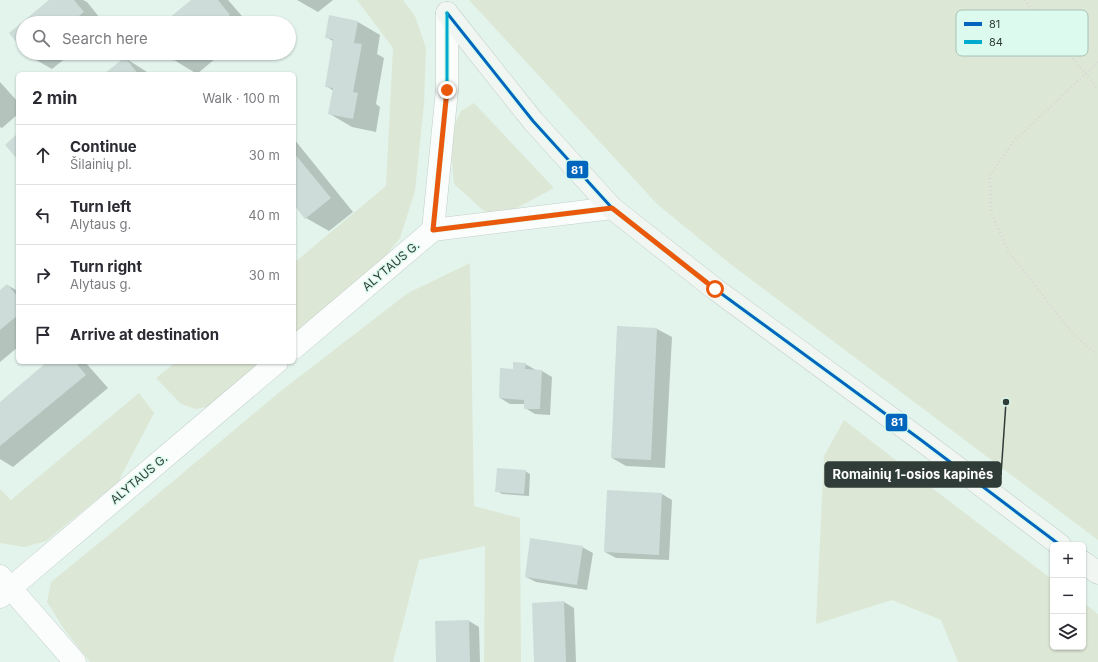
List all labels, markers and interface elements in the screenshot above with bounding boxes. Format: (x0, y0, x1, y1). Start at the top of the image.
legend (956, 10, 1088, 56)
search box (16, 16, 296, 60)
text: 81 (989, 17, 1000, 31)
icon: search (30, 27, 52, 49)
text: Search here (62, 29, 148, 48)
text: 84 (989, 35, 1003, 49)
route end (438, 81, 456, 99)
text: 2 min (32, 88, 77, 108)
text: Walk · 100 m (202, 90, 280, 106)
text: Continue (70, 137, 137, 156)
icon: ahead (32, 144, 54, 166)
text: 30 m (249, 147, 280, 163)
text: Šilainių pl. (70, 156, 132, 172)
line badge: 81 (566, 160, 589, 179)
text: 81 (571, 163, 583, 177)
text: Turn left (70, 197, 131, 216)
icon: left (32, 204, 54, 226)
text: 40 m (248, 207, 280, 223)
text: Alytaus g. (70, 216, 131, 232)
street label: ALYTAUS G. (359, 237, 422, 294)
text: Turn right (70, 257, 142, 276)
icon: right (32, 264, 54, 286)
text: 30 m (249, 267, 280, 283)
text: Alytaus g. (70, 276, 131, 292)
route start (706, 280, 724, 298)
icon: arrive (32, 324, 54, 346)
text: Arrive at destination (70, 325, 219, 344)
line badge: 81 (885, 413, 908, 432)
text: 81 (891, 415, 903, 429)
street label: ALYTAUS G. (107, 450, 170, 507)
callout: Romainių 1-osios kapinės (825, 462, 1001, 487)
text: Romainių 1-osios kapinės (833, 466, 993, 482)
map controls (1050, 542, 1086, 650)
button: + (1050, 542, 1086, 578)
button: − (1050, 578, 1086, 614)
button: layers (1050, 614, 1086, 650)

